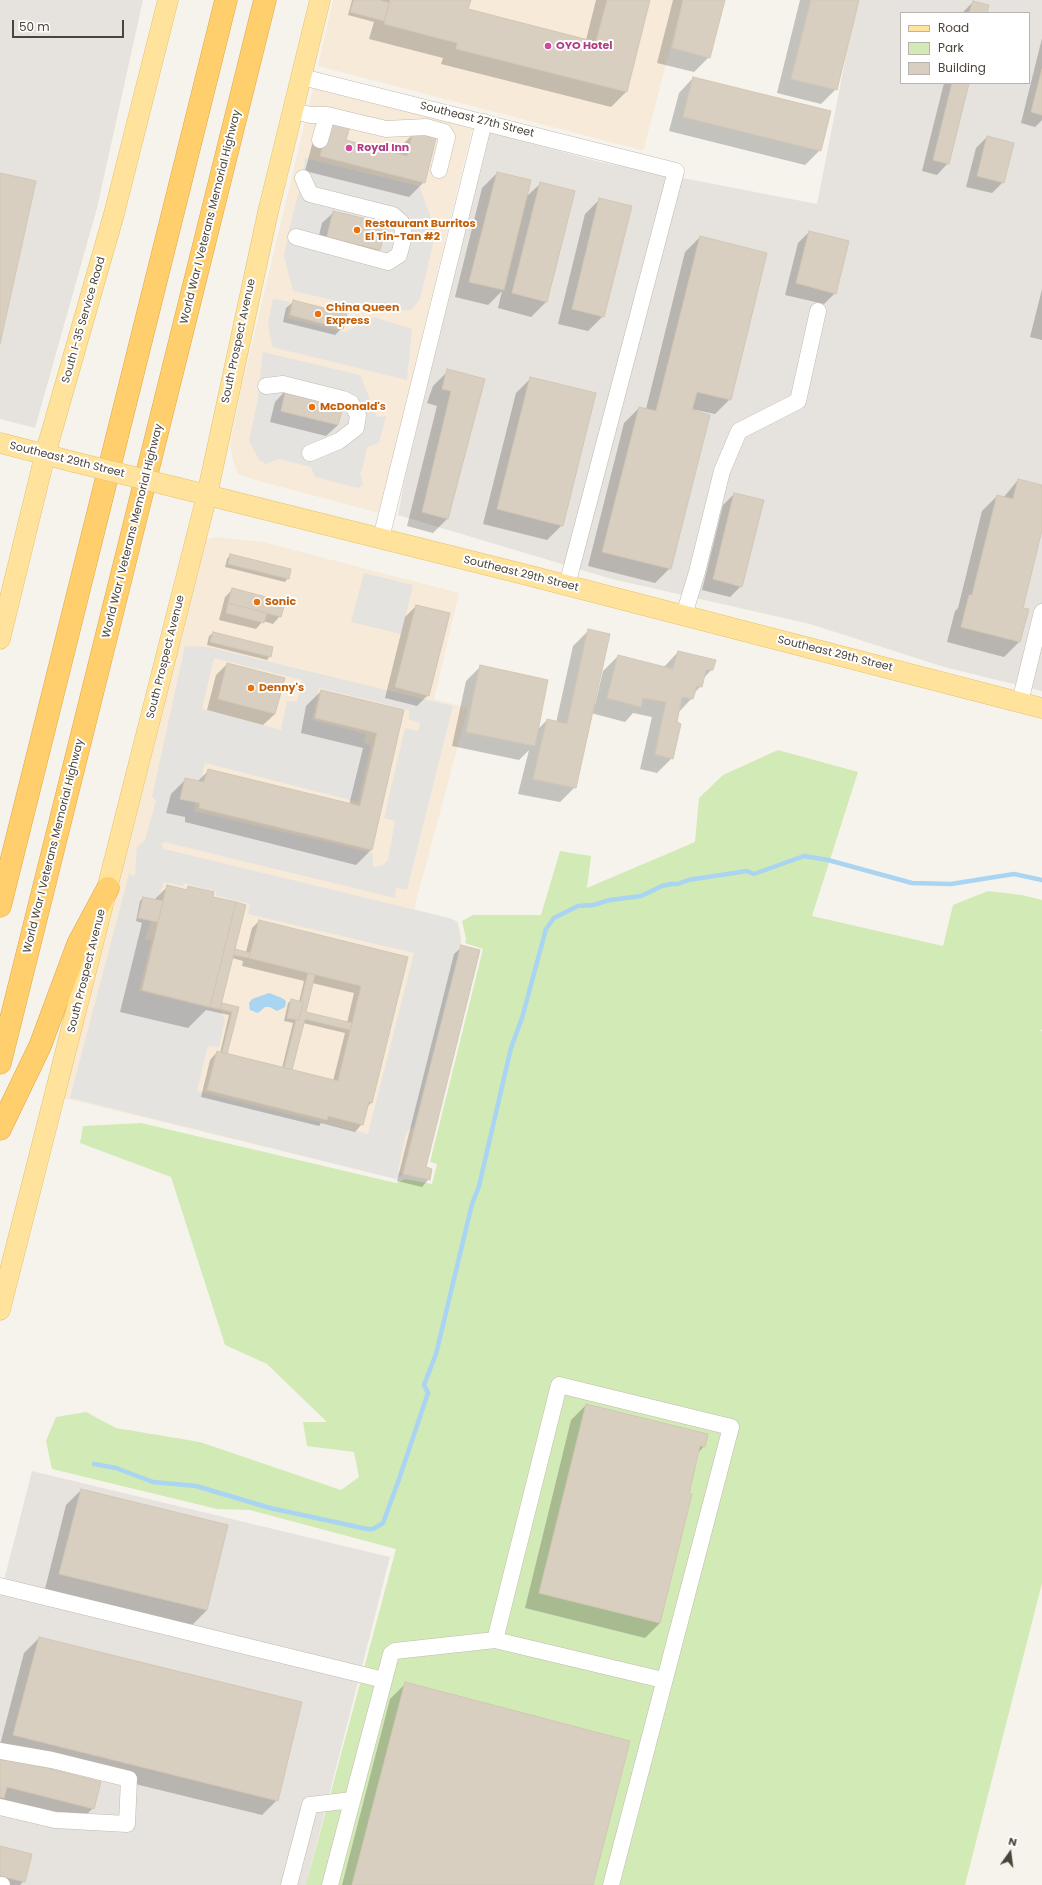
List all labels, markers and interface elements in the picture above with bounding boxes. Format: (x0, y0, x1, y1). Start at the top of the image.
scale bar (14, 12, 126, 38)
legend (900, 12, 1030, 84)
text: 50 m (19, 18, 50, 35)
text: Road (938, 19, 969, 36)
place label: OYO Hotel (556, 39, 613, 53)
text: Park (938, 39, 964, 56)
marker: OYO Hotel (543, 41, 553, 51)
text: Building (938, 59, 986, 76)
street label: Southeast 27th Street (419, 99, 535, 141)
street label: World War I Veterans Memorial Highway (178, 109, 244, 325)
place label: Royal Inn (357, 141, 409, 155)
marker: Royal Inn (344, 143, 354, 153)
place label: Restaurant Burritos El Tin-Tan #2 (365, 217, 476, 243)
marker: Restaurant Burritos El Tin-Tan #2 (352, 225, 362, 235)
street label: South I-35 Service Road (60, 255, 108, 385)
street label: South Prospect Avenue (219, 278, 259, 404)
place label: China Queen Express (326, 301, 399, 327)
marker: China Queen Express (313, 309, 323, 319)
place label: McDonald's (320, 400, 386, 414)
marker: McDonald's (307, 402, 317, 412)
street label: World War I Veterans Memorial Highway (100, 423, 166, 639)
street label: Southeast 29th Street (8, 439, 126, 481)
street label: Southeast 29th Street (462, 553, 580, 595)
street label: South Prospect Avenue (144, 594, 188, 720)
place label: Sonic (265, 595, 296, 609)
marker: Sonic (252, 597, 262, 607)
street label: Southeast 29th Street (776, 633, 894, 675)
place label: Denny's (259, 681, 304, 695)
marker: Denny's (246, 683, 256, 693)
street label: World War I Veterans Memorial Highway (21, 738, 87, 954)
street label: South Prospect Avenue (65, 908, 109, 1034)
north arrow (990, 1833, 1030, 1873)
text: N (1007, 1833, 1019, 1850)

